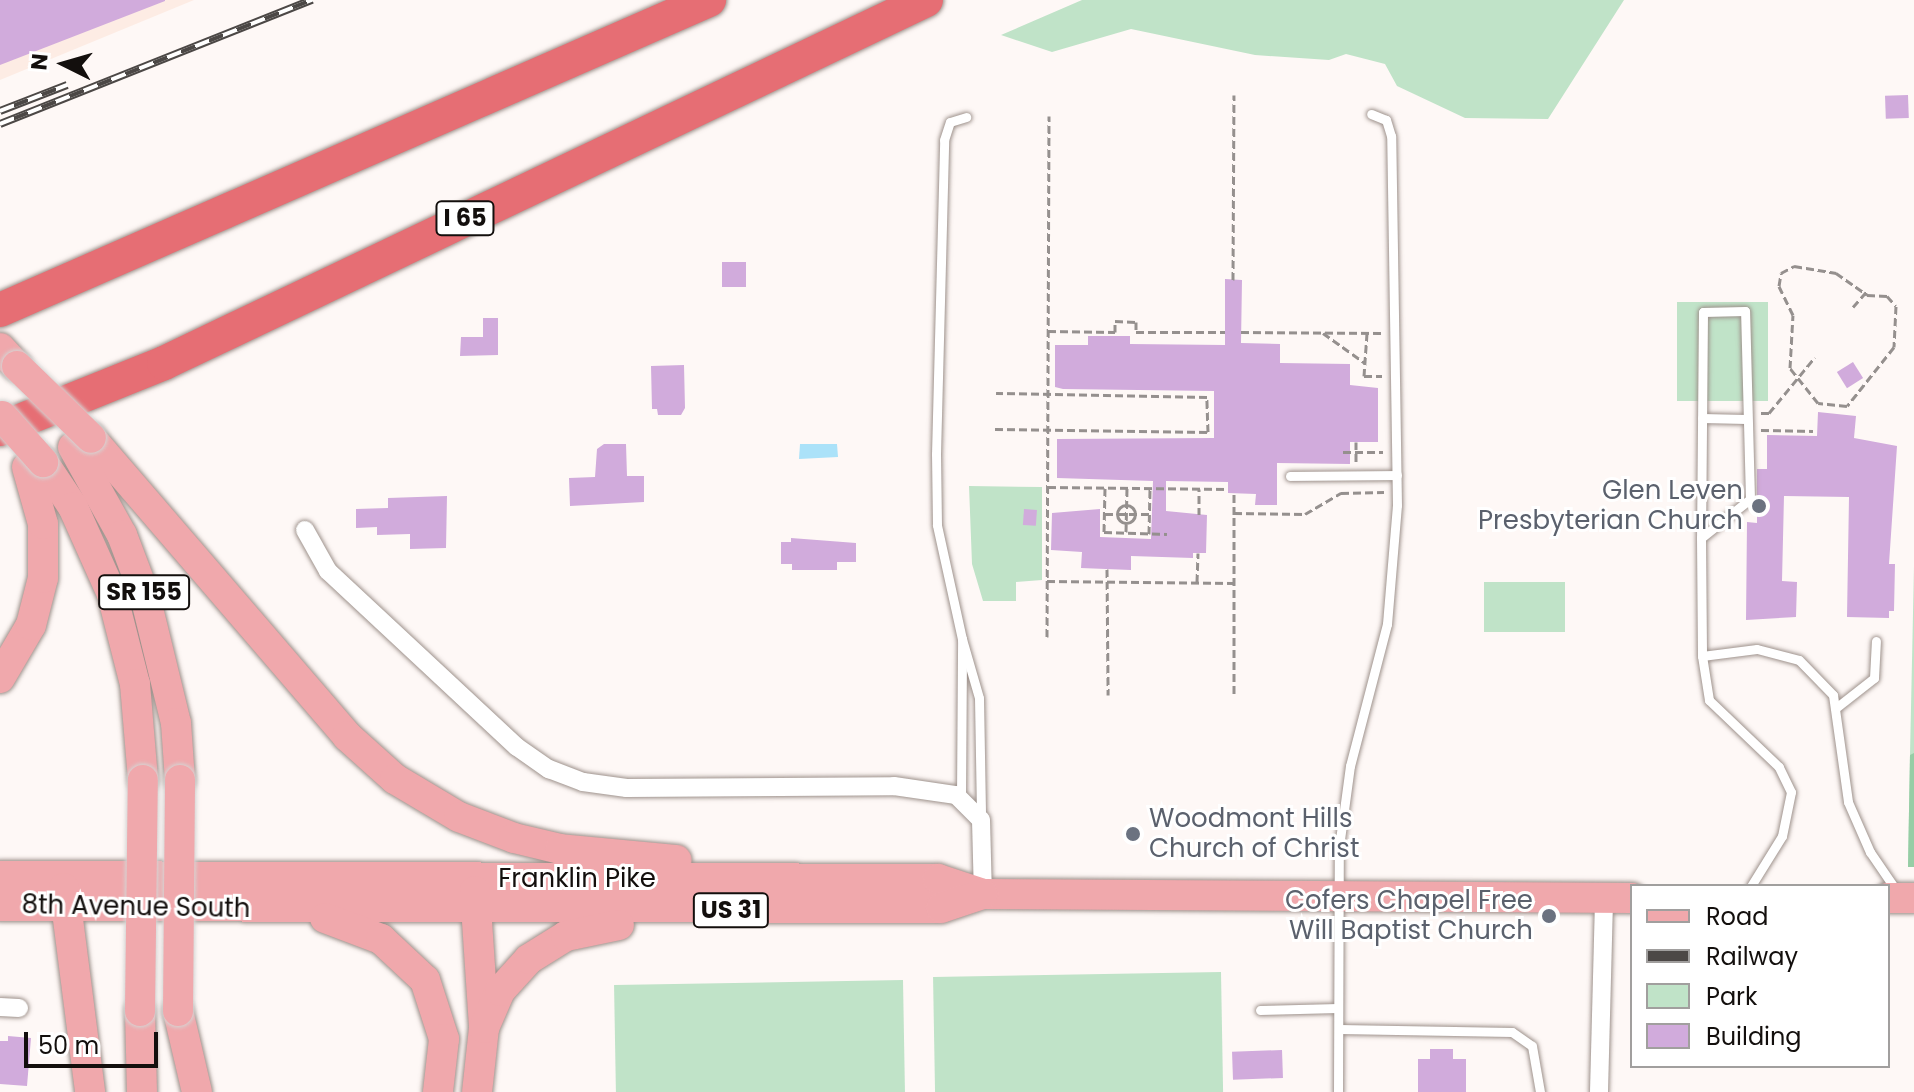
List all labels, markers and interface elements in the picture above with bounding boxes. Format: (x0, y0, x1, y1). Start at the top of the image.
north arrow (24, 24, 104, 104)
text: N (23, 52, 56, 71)
road number: I 65 (435, 198, 495, 238)
place label: Glen Leven Presbyterian Church (1478, 475, 1743, 536)
marker: Glen Leven Presbyterian Church (1750, 497, 1768, 515)
road number: SR 155 (98, 572, 190, 612)
place label: Woodmont Hills Church of Christ (1149, 803, 1359, 864)
marker: Woodmont Hills Church of Christ (1124, 825, 1142, 843)
street label: Franklin Pike (498, 863, 656, 895)
legend (1630, 884, 1890, 1068)
place label: Cofers Chapel Free Will Baptist Church (1285, 885, 1533, 946)
street label: 8th Avenue South (21, 889, 251, 925)
road number: US 31 (691, 890, 771, 930)
text: Road (1706, 900, 1768, 933)
marker: Cofers Chapel Free Will Baptist Church (1540, 907, 1558, 925)
text: Railway (1706, 940, 1798, 973)
text: Park (1706, 980, 1757, 1013)
scale bar (28, 1016, 162, 1066)
text: Building (1706, 1020, 1802, 1053)
text: 50 m (38, 1029, 99, 1062)

